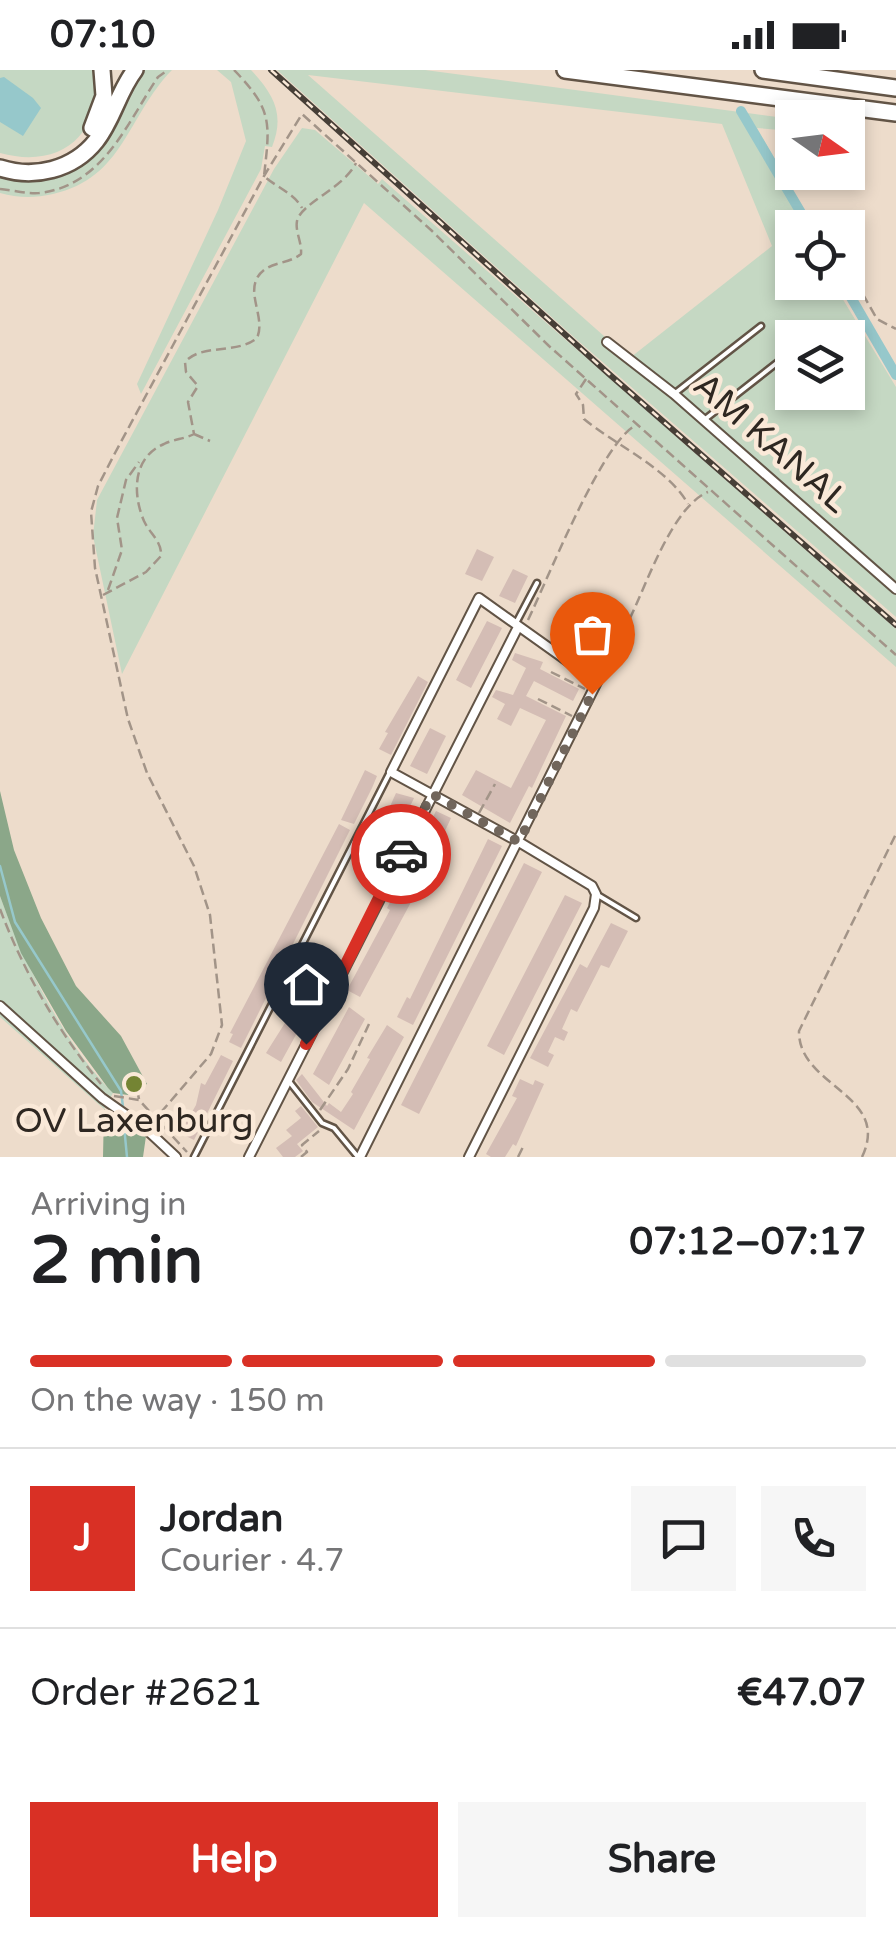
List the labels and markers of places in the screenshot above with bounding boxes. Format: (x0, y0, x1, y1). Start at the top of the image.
pin (550, 592, 635, 695)
pin (264, 942, 349, 1045)
marker: OV Laxenburg (123, 1073, 145, 1095)
place label: OV Laxenburg (14, 1100, 254, 1142)

